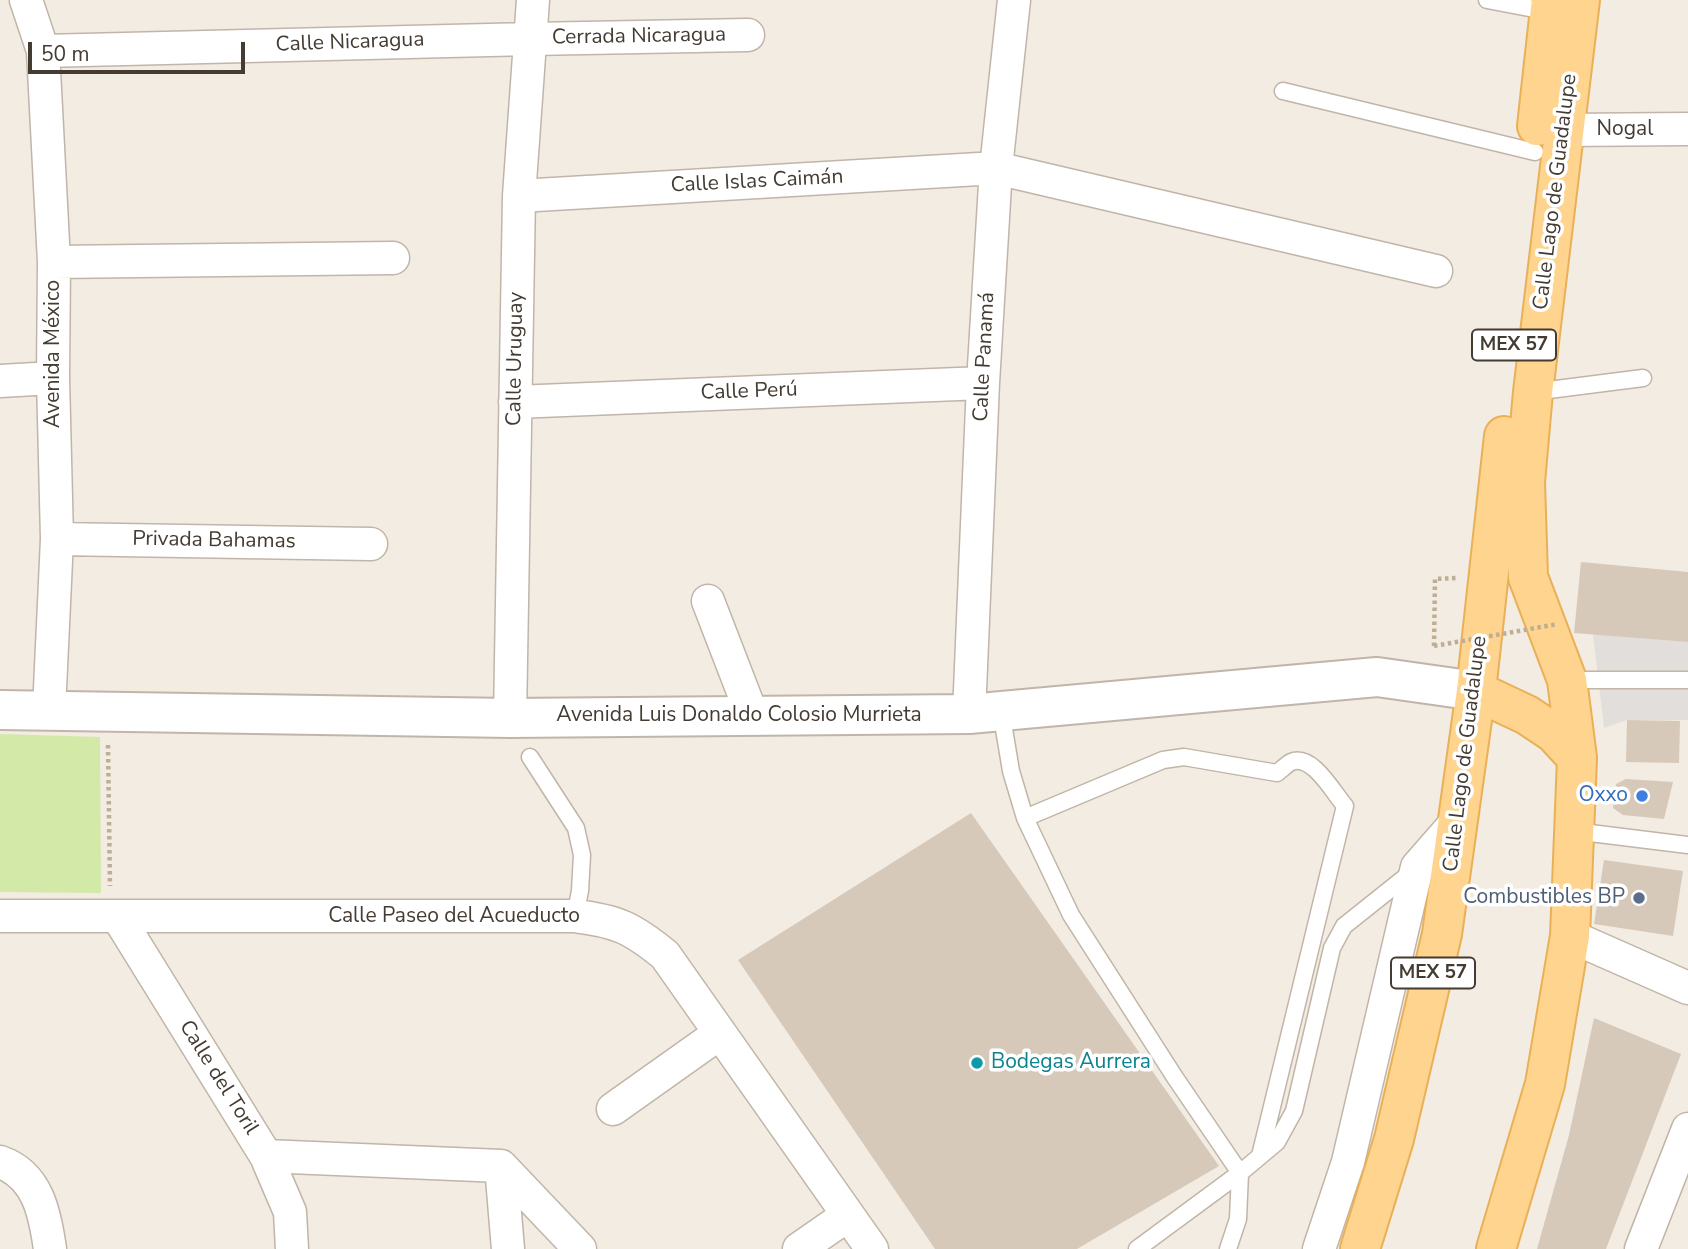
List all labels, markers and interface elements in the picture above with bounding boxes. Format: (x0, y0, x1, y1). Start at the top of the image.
street label: Cerrada Nicaragua (552, 23, 726, 51)
scale bar (32, 28, 248, 72)
street label: Calle Nicaragua (275, 28, 425, 58)
text: 50 m (41, 40, 90, 68)
street label: Calle Lago de Guadalupe (1529, 73, 1583, 311)
street label: Nogal (1597, 117, 1653, 143)
street label: Calle Islas Caimán (670, 165, 844, 199)
street label: Avenida México (41, 280, 67, 428)
street label: Calle Panamá (969, 291, 1001, 423)
street label: Calle Uruguay (502, 292, 530, 426)
road number: MEX 57 (1472, 330, 1556, 360)
street label: Calle Perú (700, 378, 798, 406)
street label: Privada Bahamas (132, 527, 296, 555)
street label: Calle Lago de Guadalupe (1439, 635, 1493, 873)
street label: Avenida Luis Donaldo Colosio Murrieta (556, 703, 922, 729)
place label: Oxxo (1578, 783, 1628, 809)
marker: Oxxo (1634, 788, 1650, 804)
place label: Combustibles BP (1463, 885, 1625, 911)
marker: Combustibles BP (1631, 890, 1647, 906)
street label: Calle Paseo del Acueducto (328, 904, 580, 930)
road number: MEX 57 (1391, 958, 1475, 988)
street label: Calle del Toril (173, 1016, 263, 1140)
place label: Bodegas Aurrera (991, 1050, 1151, 1076)
marker: Bodegas Aurrera (969, 1055, 985, 1071)

